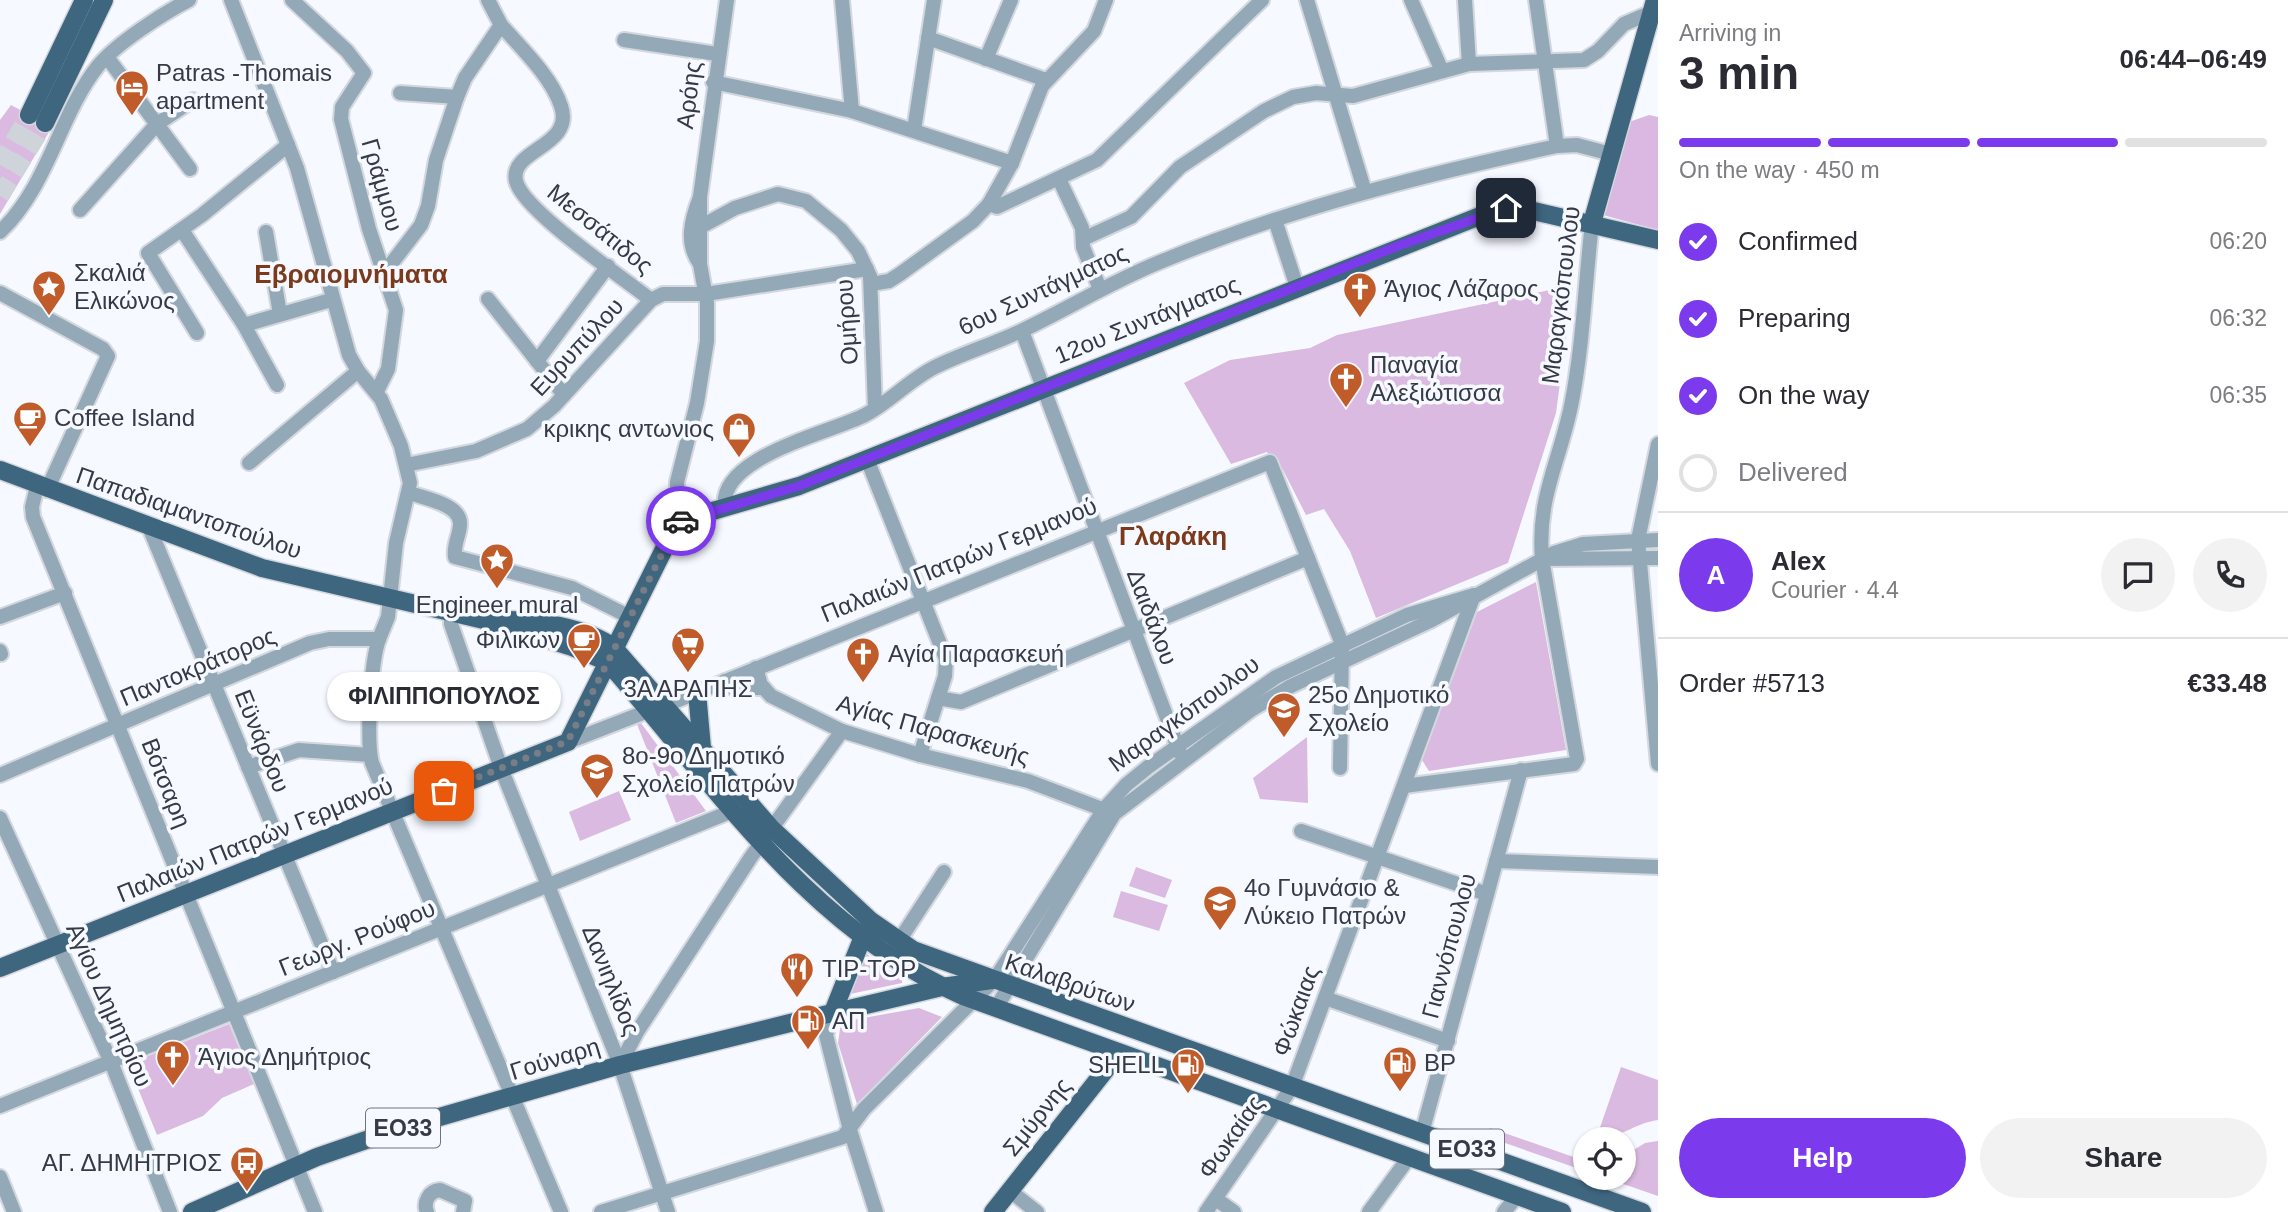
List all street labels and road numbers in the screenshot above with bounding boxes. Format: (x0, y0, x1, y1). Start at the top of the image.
street label: Αρόης (671, 60, 706, 130)
street label: Γράμμου (356, 136, 409, 234)
street label: Μεσσάτιδος (542, 178, 658, 279)
street label: Μαραγκόπουλου (1536, 204, 1585, 385)
street label: 6ου Συντάγματος (954, 239, 1132, 341)
street label: 12ου Συντάγματος (1051, 270, 1243, 369)
street label: Ομήρου (830, 278, 863, 366)
street label: Ευρυπύλου (525, 292, 629, 401)
street label: Παπαδιαμαντοπούλου (73, 461, 305, 564)
street label: Παλαιών Πατρών Γερμανού (817, 492, 1101, 627)
street label: Δαιδάλου (1122, 565, 1183, 669)
street label: Παντοκράτορος (116, 622, 280, 711)
street label: Μαραγκόπουλου (1103, 650, 1264, 777)
street label: Εϋνάρδου (230, 685, 295, 796)
street label: Αγίας Παρασκευής (834, 689, 1033, 770)
street label: Βότσαρη (136, 734, 197, 831)
street label: Παλαιών Πατρών Γερμανού (113, 772, 397, 907)
street label: Γιαννόπουλου (1416, 870, 1481, 1021)
street label: Γεωργ. Ρούφου (275, 894, 439, 981)
street label: Αγίου Δημητρίου (61, 919, 158, 1091)
street label: Δανιηλίδος (577, 921, 646, 1039)
street label: Καλαβρύτων (1002, 948, 1139, 1017)
street label: Φώκαιας (1267, 962, 1324, 1060)
street label: Γούναρη (507, 1032, 603, 1085)
street label: Σμύρνης (997, 1072, 1076, 1161)
street label: Φωκαίας (1193, 1090, 1269, 1183)
road number: ΕΟ33 (366, 1108, 440, 1148)
road number: ΕΟ33 (1430, 1130, 1504, 1168)

